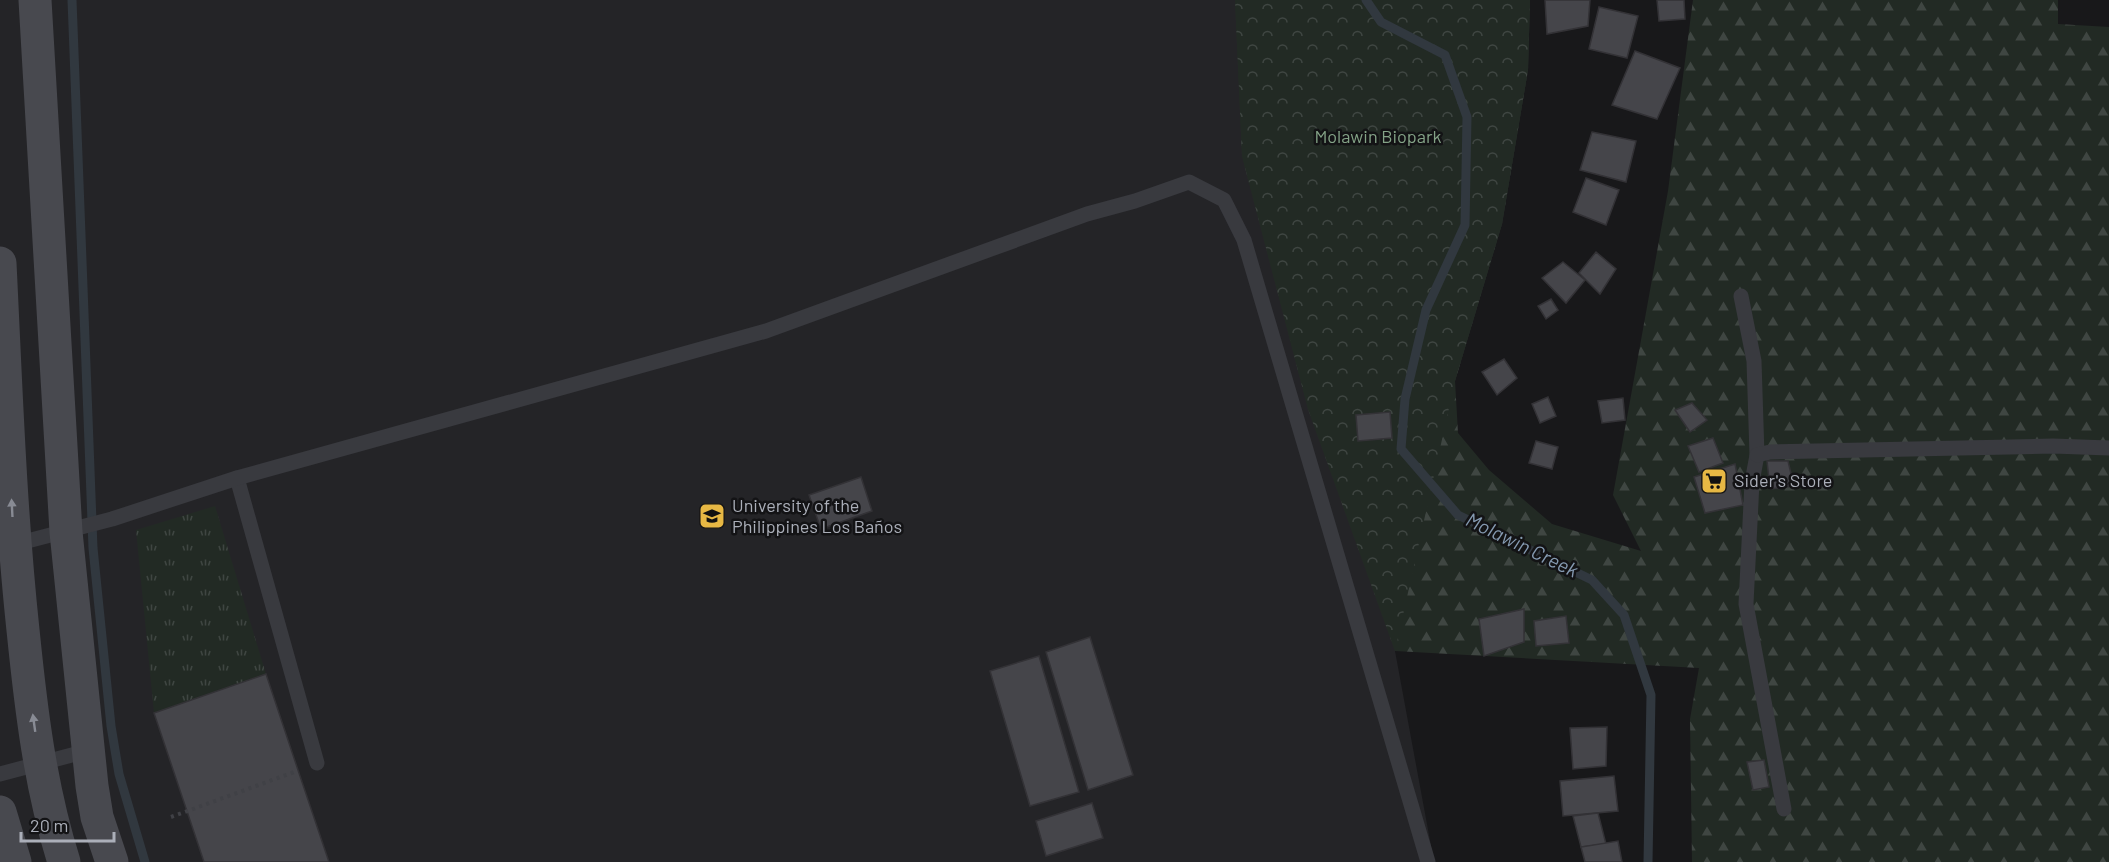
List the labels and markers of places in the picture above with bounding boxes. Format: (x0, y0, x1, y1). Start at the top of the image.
supermarket icon: Sider's Store (1699, 466, 1729, 496)
place label: Sider's Store (1734, 469, 1832, 491)
place label: University of the Philippines Los Baños (732, 494, 902, 537)
school or university icon: University of the Philippines Los Baños (697, 501, 727, 531)

